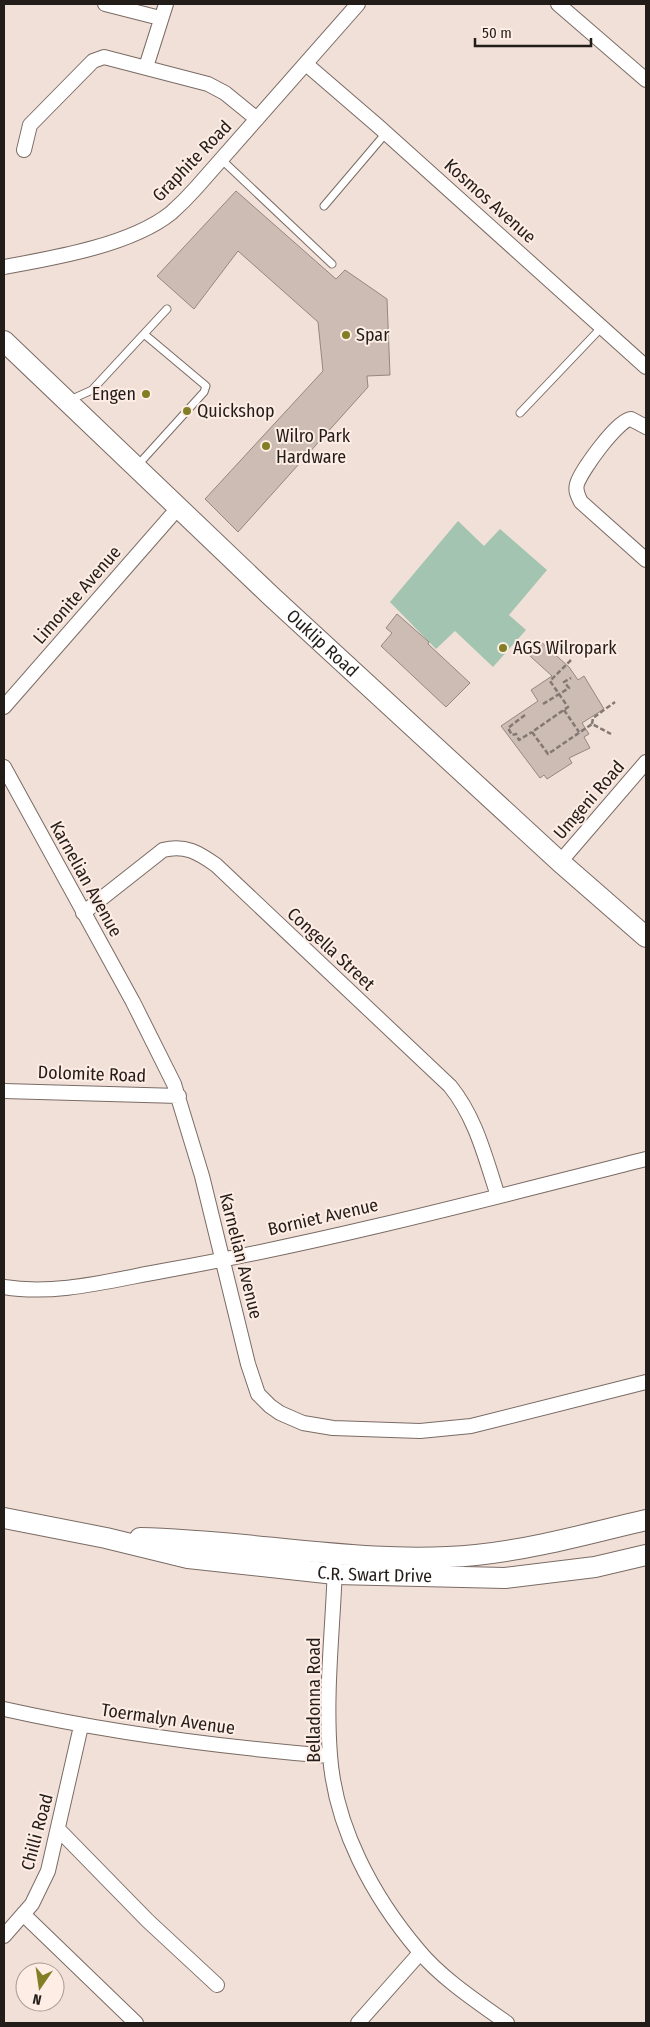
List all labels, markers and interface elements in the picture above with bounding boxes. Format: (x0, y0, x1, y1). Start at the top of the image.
scale bar (475, 15, 591, 47)
text: 50 m (482, 24, 512, 42)
street label: Graphite Road (148, 116, 236, 206)
street label: Kosmos Avenue (440, 154, 540, 248)
place label: Spar (356, 324, 390, 346)
marker: Spar (340, 329, 352, 341)
place label: Engen (92, 383, 136, 405)
marker: Engen (140, 388, 152, 400)
place label: Quickshop (197, 400, 274, 422)
marker: Quickshop (181, 405, 193, 417)
place label: Wilro Park Hardware (276, 425, 351, 468)
marker: Wilro Park Hardware (260, 440, 272, 452)
street label: Limonite Avenue (28, 541, 126, 649)
street label: Ouklip Road (282, 605, 363, 682)
place label: AGS Wilropark (513, 637, 617, 659)
marker: AGS Wilropark (497, 642, 509, 654)
street label: Umgeni Road (549, 756, 629, 844)
street label: Karnelian Avenue (45, 817, 127, 941)
street label: Congella Street (283, 903, 379, 995)
street label: Dolomite Road (37, 1061, 147, 1087)
street label: Karnelian Avenue (215, 1191, 267, 1321)
street label: Borniet Avenue (266, 1194, 380, 1240)
street label: C.R. Swart Drive (316, 1561, 433, 1587)
street label: Belladonna Road (303, 1637, 325, 1763)
street label: Toermalyn Avenue (100, 1699, 236, 1739)
street label: Chilli Road (16, 1791, 58, 1873)
north arrow (15, 1962, 65, 2012)
text: N (31, 1990, 43, 2008)

